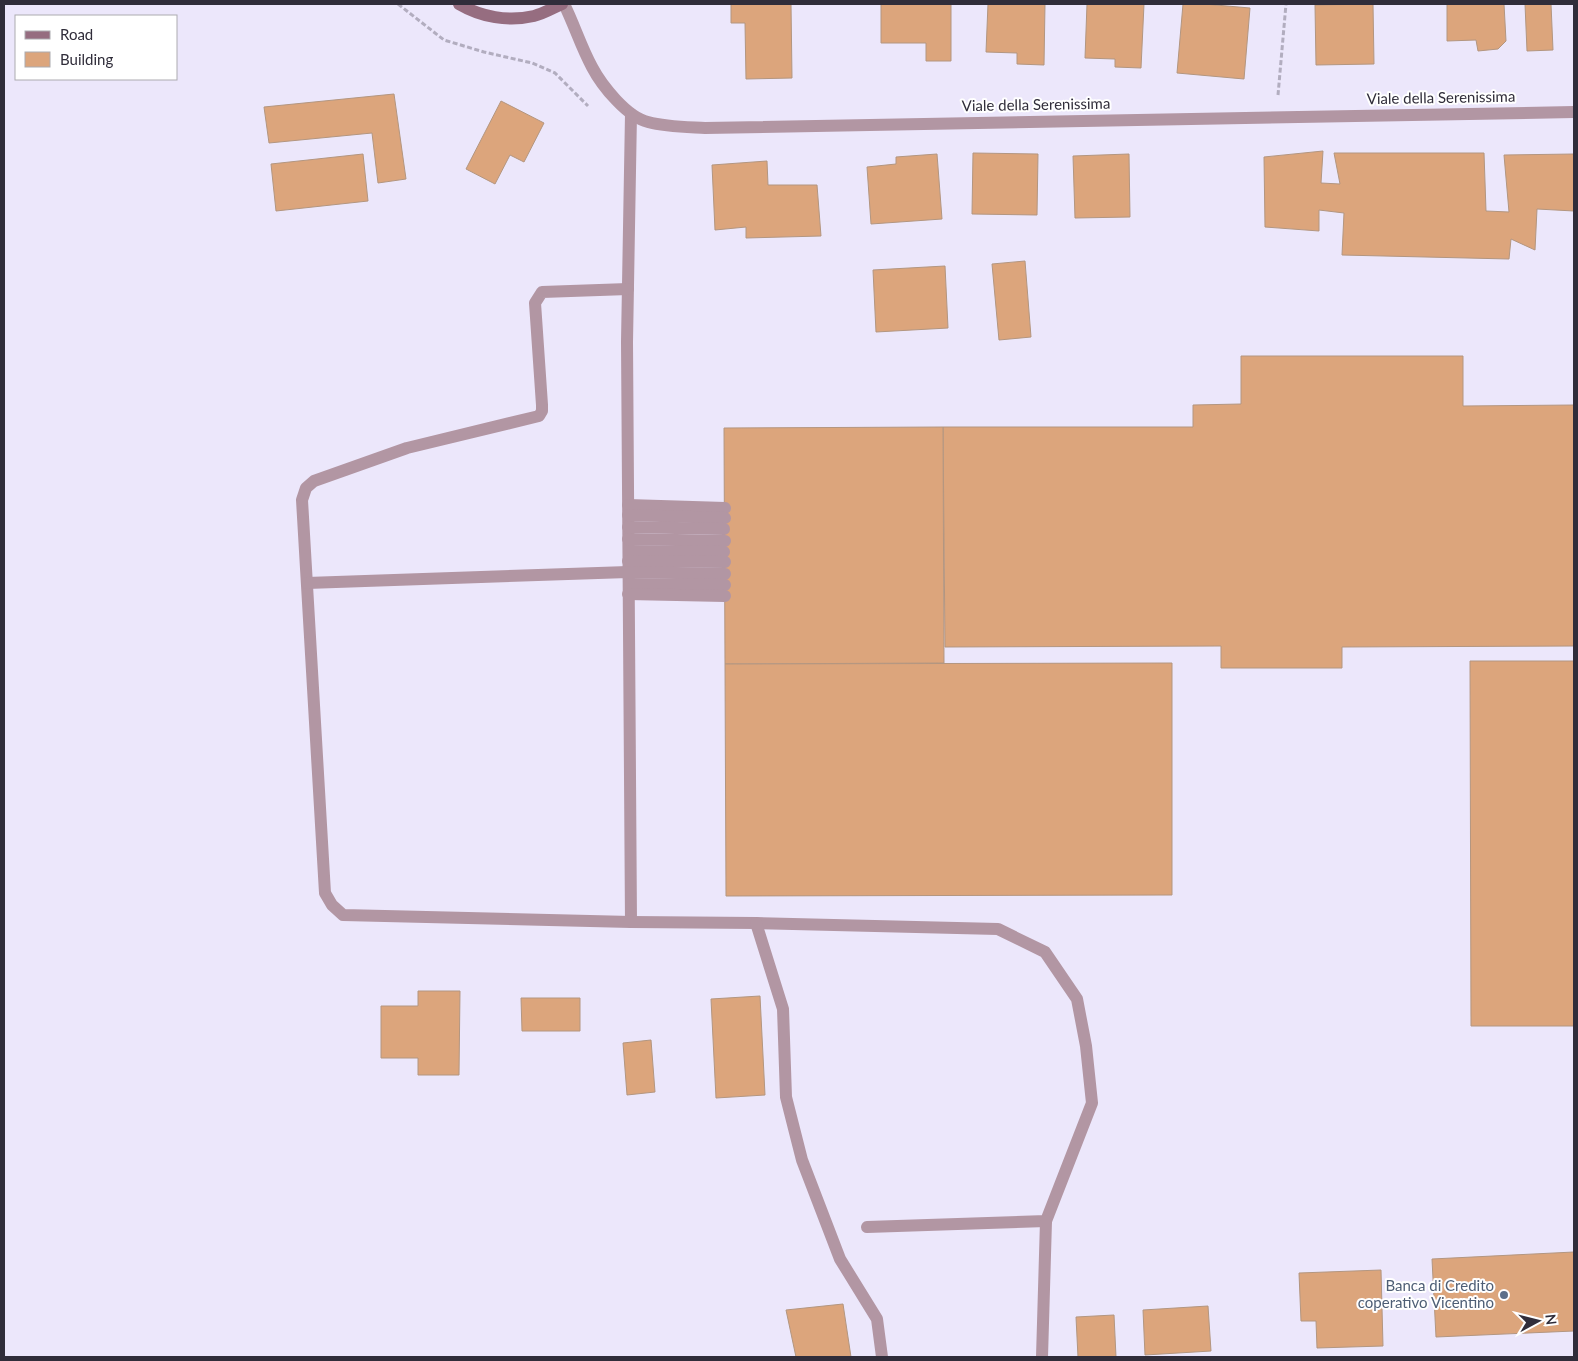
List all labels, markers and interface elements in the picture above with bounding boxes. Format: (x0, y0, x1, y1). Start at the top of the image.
legend (15, 15, 178, 80)
text: Road (60, 25, 93, 43)
text: Building (60, 50, 113, 68)
street label: Viale della Serenissima (1367, 87, 1515, 107)
street label: Viale della Serenissima (962, 94, 1110, 114)
place label: Banca di Credito coperativo Vicentino (1358, 1276, 1494, 1311)
marker: Banca di Credito coperativo Vicentino (1498, 1289, 1510, 1301)
north arrow (1513, 1296, 1563, 1346)
text: N (1542, 1313, 1560, 1326)

